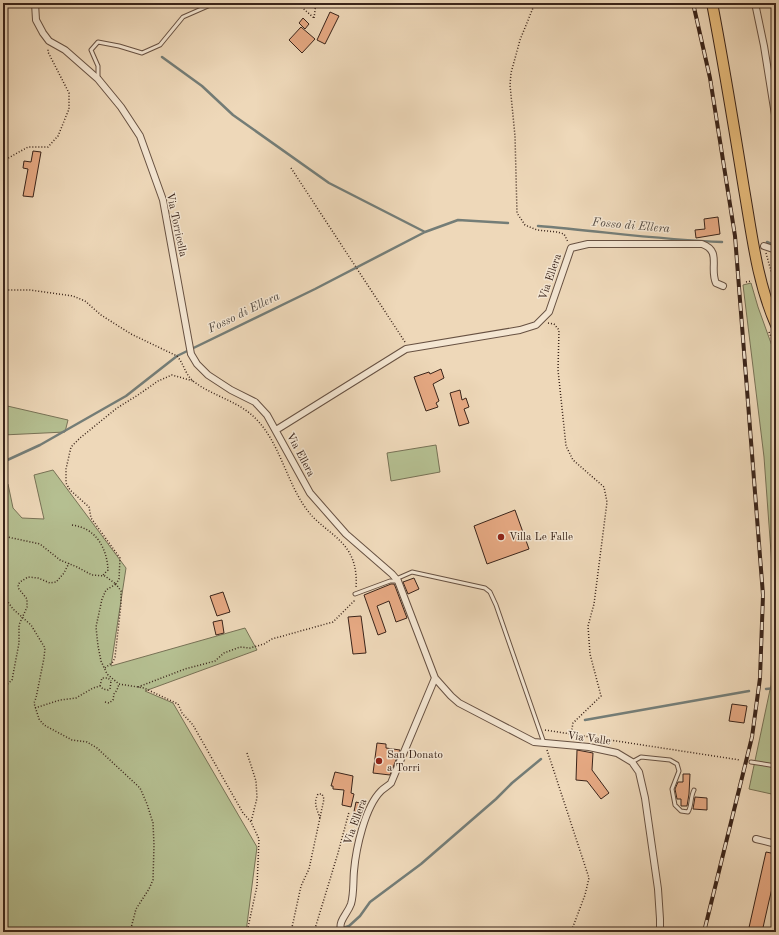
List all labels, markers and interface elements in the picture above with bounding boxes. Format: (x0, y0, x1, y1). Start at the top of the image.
street label: Via Torricella (164, 192, 188, 259)
water label: Fosso di Ellera (590, 217, 671, 235)
street label: Via Ellera (538, 252, 564, 301)
water label: Fosso di Ellera (205, 290, 282, 336)
street label: Via Ellera (284, 431, 316, 479)
marker: Villa Le Falle (496, 532, 506, 542)
place label: Villa Le Falle (509, 532, 573, 543)
street label: Via Valle (567, 731, 611, 747)
place label: San Donato a Torri (387, 750, 443, 774)
marker: San Donato a Torri (374, 756, 384, 766)
street label: Via Ellera (343, 797, 370, 846)

